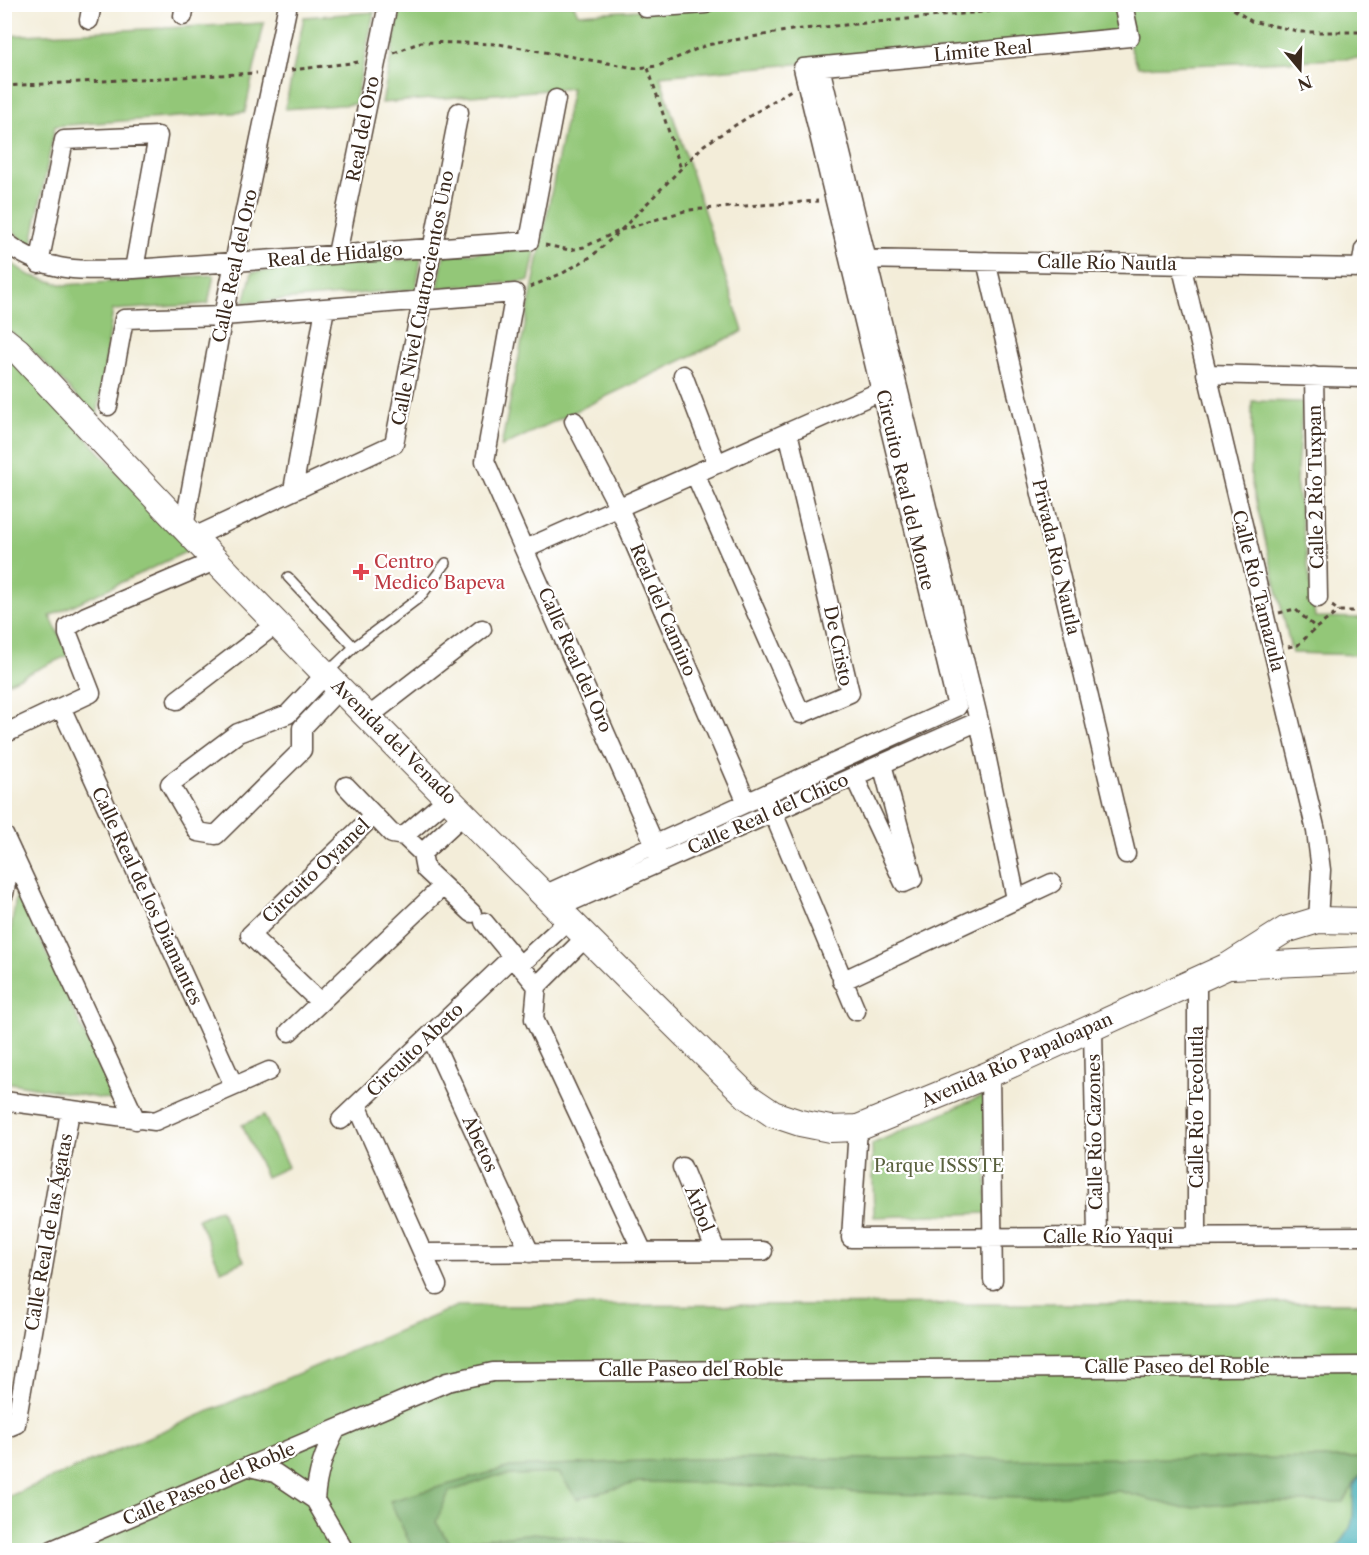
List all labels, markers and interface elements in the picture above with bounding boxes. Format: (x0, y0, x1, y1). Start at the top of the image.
street label: Límite Real (933, 36, 1033, 66)
north arrow (1270, 39, 1330, 99)
text: N (1295, 71, 1315, 95)
street label: Real del Oro (342, 74, 384, 184)
street label: Calle Nivel Cuatrocientos Uno (387, 168, 459, 428)
street label: Calle Real del Oro (208, 187, 262, 345)
street label: Real de Hidalgo (266, 238, 404, 272)
street label: Calle Río Nautla (1037, 251, 1177, 275)
street label: Circuito Real del Monte (871, 387, 939, 593)
street label: Calle 2 Río Tuxpan (1304, 405, 1328, 569)
street label: Privada Río Nautla (1027, 477, 1085, 638)
street label: Calle Río Tamazula (1227, 508, 1289, 675)
street label: Real del Camino (625, 540, 701, 680)
place label: Centro Medico Bapeva (374, 551, 506, 594)
marker: Centro Medico Bapeva (352, 563, 370, 581)
street label: Calle Real del Oro (533, 584, 617, 736)
street label: De Cristo (819, 604, 857, 688)
street label: Avenida del Venado (326, 674, 461, 809)
street label: Calle Real del Chico (684, 769, 852, 859)
street label: Calle Real de los Diamantes (87, 784, 207, 1008)
street label: Circuito Oyamel (258, 814, 374, 928)
street label: Circuito Abeto (362, 998, 468, 1102)
street label: Avenida Río Papaloapan (917, 1008, 1116, 1113)
street label: Calle Río Tecolutla (1186, 1025, 1208, 1188)
street label: Calle Río Cazones (1083, 1054, 1107, 1210)
street label: Abetos (457, 1111, 503, 1176)
street label: Calle Real de las Ágatas (20, 1131, 77, 1333)
park label: Parque ISSSTE (874, 1155, 1004, 1177)
street label: Árbol (679, 1181, 719, 1235)
street label: Calle Río Yaqui (1043, 1226, 1174, 1248)
street label: Calle Paseo del Roble (1084, 1356, 1270, 1378)
street label: Calle Paseo del Roble (598, 1359, 784, 1381)
street label: Calle Paseo del Roble (119, 1438, 299, 1530)

